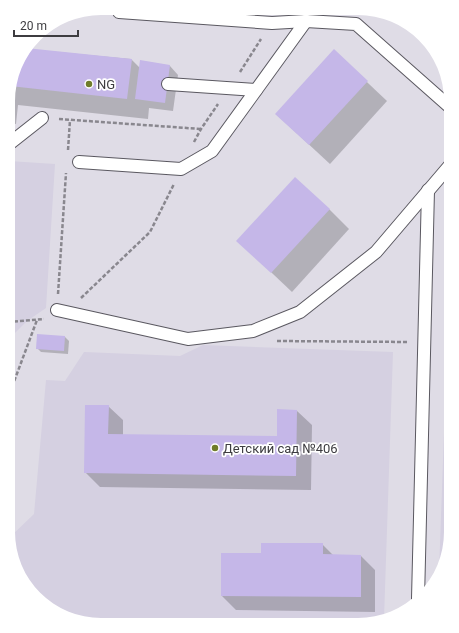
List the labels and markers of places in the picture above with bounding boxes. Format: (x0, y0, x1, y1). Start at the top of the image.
place label: NG (97, 77, 115, 92)
marker: NG (84, 79, 94, 89)
place label: Детский сад №406 (223, 441, 338, 456)
marker: Детский сад №406 (210, 443, 220, 453)

